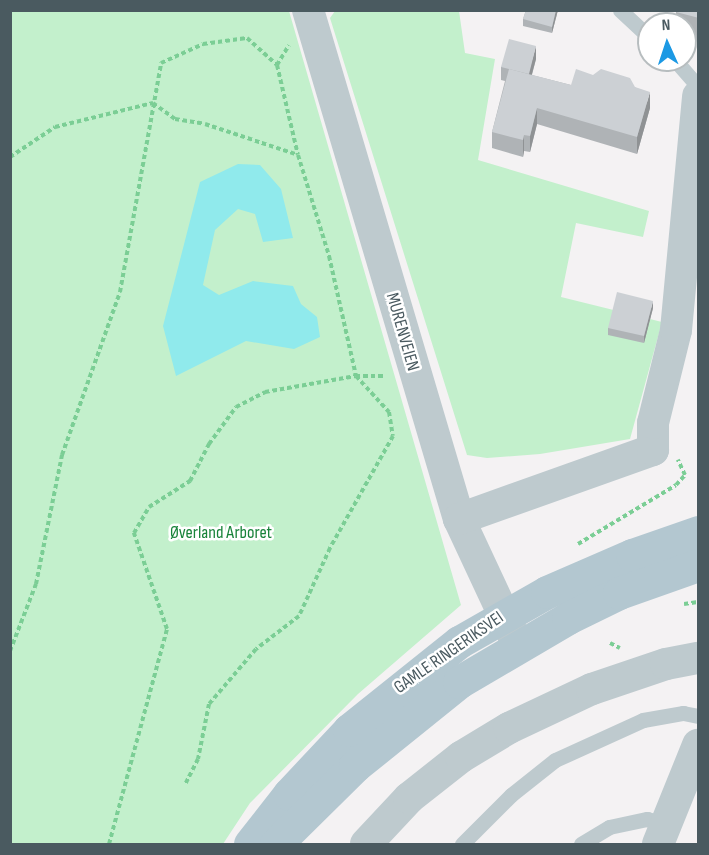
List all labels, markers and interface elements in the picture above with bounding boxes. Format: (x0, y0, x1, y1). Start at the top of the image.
north arrow (637, 12, 697, 72)
text: N (661, 16, 671, 35)
street label: MURENVEIEN (381, 290, 423, 374)
park label: Øverland Arboret (170, 522, 272, 544)
street label: GAMLE RINGERIKSVEI (390, 607, 508, 699)

